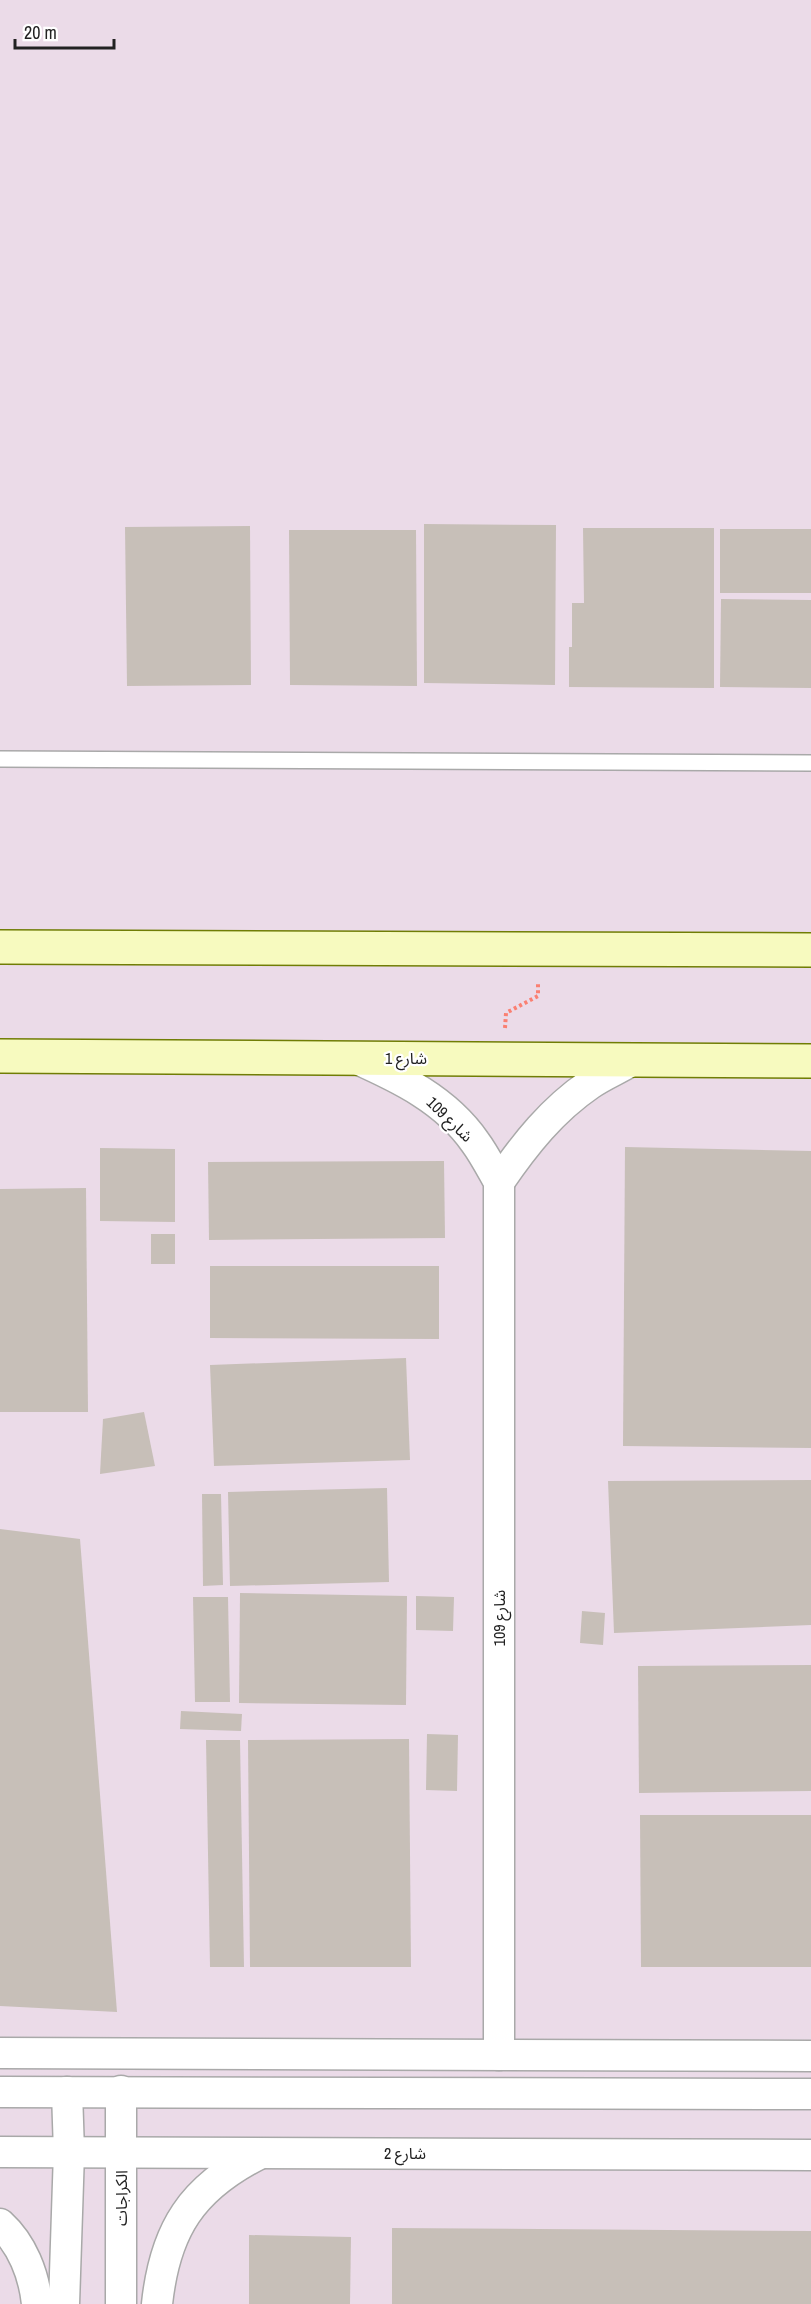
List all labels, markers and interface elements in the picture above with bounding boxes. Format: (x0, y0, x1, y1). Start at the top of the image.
scale bar (15, 12, 114, 50)
text: 20 m (24, 20, 57, 45)
street label: شارع 1 (385, 1047, 427, 1071)
street label: شارع 109 (421, 1091, 478, 1148)
street label: شارع 109 (488, 1590, 512, 1646)
street label: شارع 2 (384, 2142, 426, 2166)
street label: الكراجات (110, 2170, 132, 2226)

